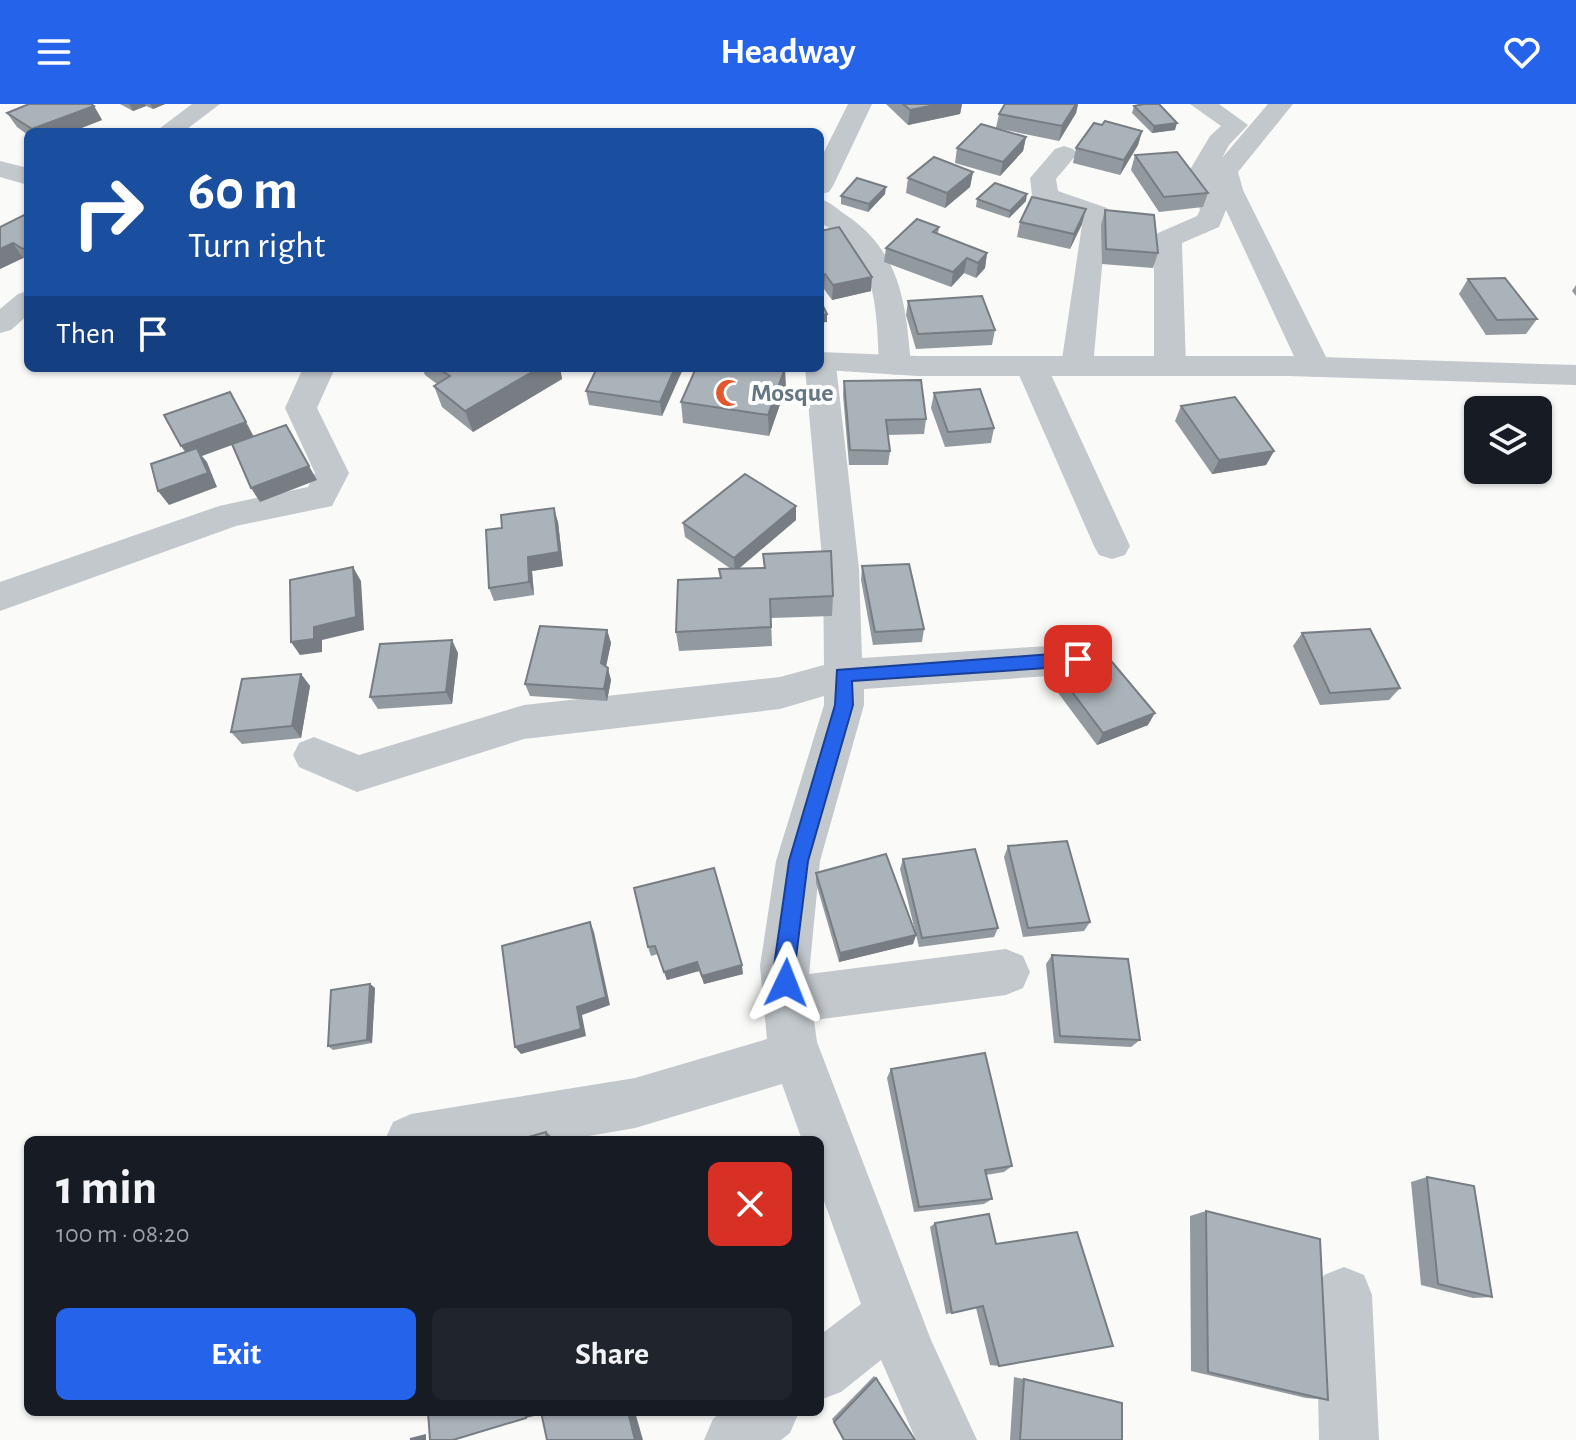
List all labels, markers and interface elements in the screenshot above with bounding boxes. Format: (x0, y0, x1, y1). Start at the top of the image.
icon: menu (32, 30, 76, 74)
icon: heart (1500, 30, 1544, 74)
text: Headway (720, 34, 856, 70)
icon: right (56, 160, 160, 264)
text: 60 m (188, 163, 298, 219)
text: Turn right (188, 228, 325, 264)
icon: arrive (131, 312, 175, 356)
text: Then (56, 319, 115, 349)
mosque icon: Mosque (714, 378, 744, 408)
place label: Mosque (751, 380, 833, 406)
map controls (1464, 396, 1552, 484)
button: layers (1464, 396, 1552, 484)
pin (1044, 625, 1112, 693)
icon: arrive (1056, 637, 1100, 681)
position arrow (744, 941, 828, 1025)
button: close (708, 1162, 792, 1246)
text: 1 min (56, 1165, 157, 1213)
text: 100 m · 08:20 (56, 1221, 190, 1247)
button: Exit (56, 1308, 416, 1400)
button: Share (432, 1308, 792, 1400)

